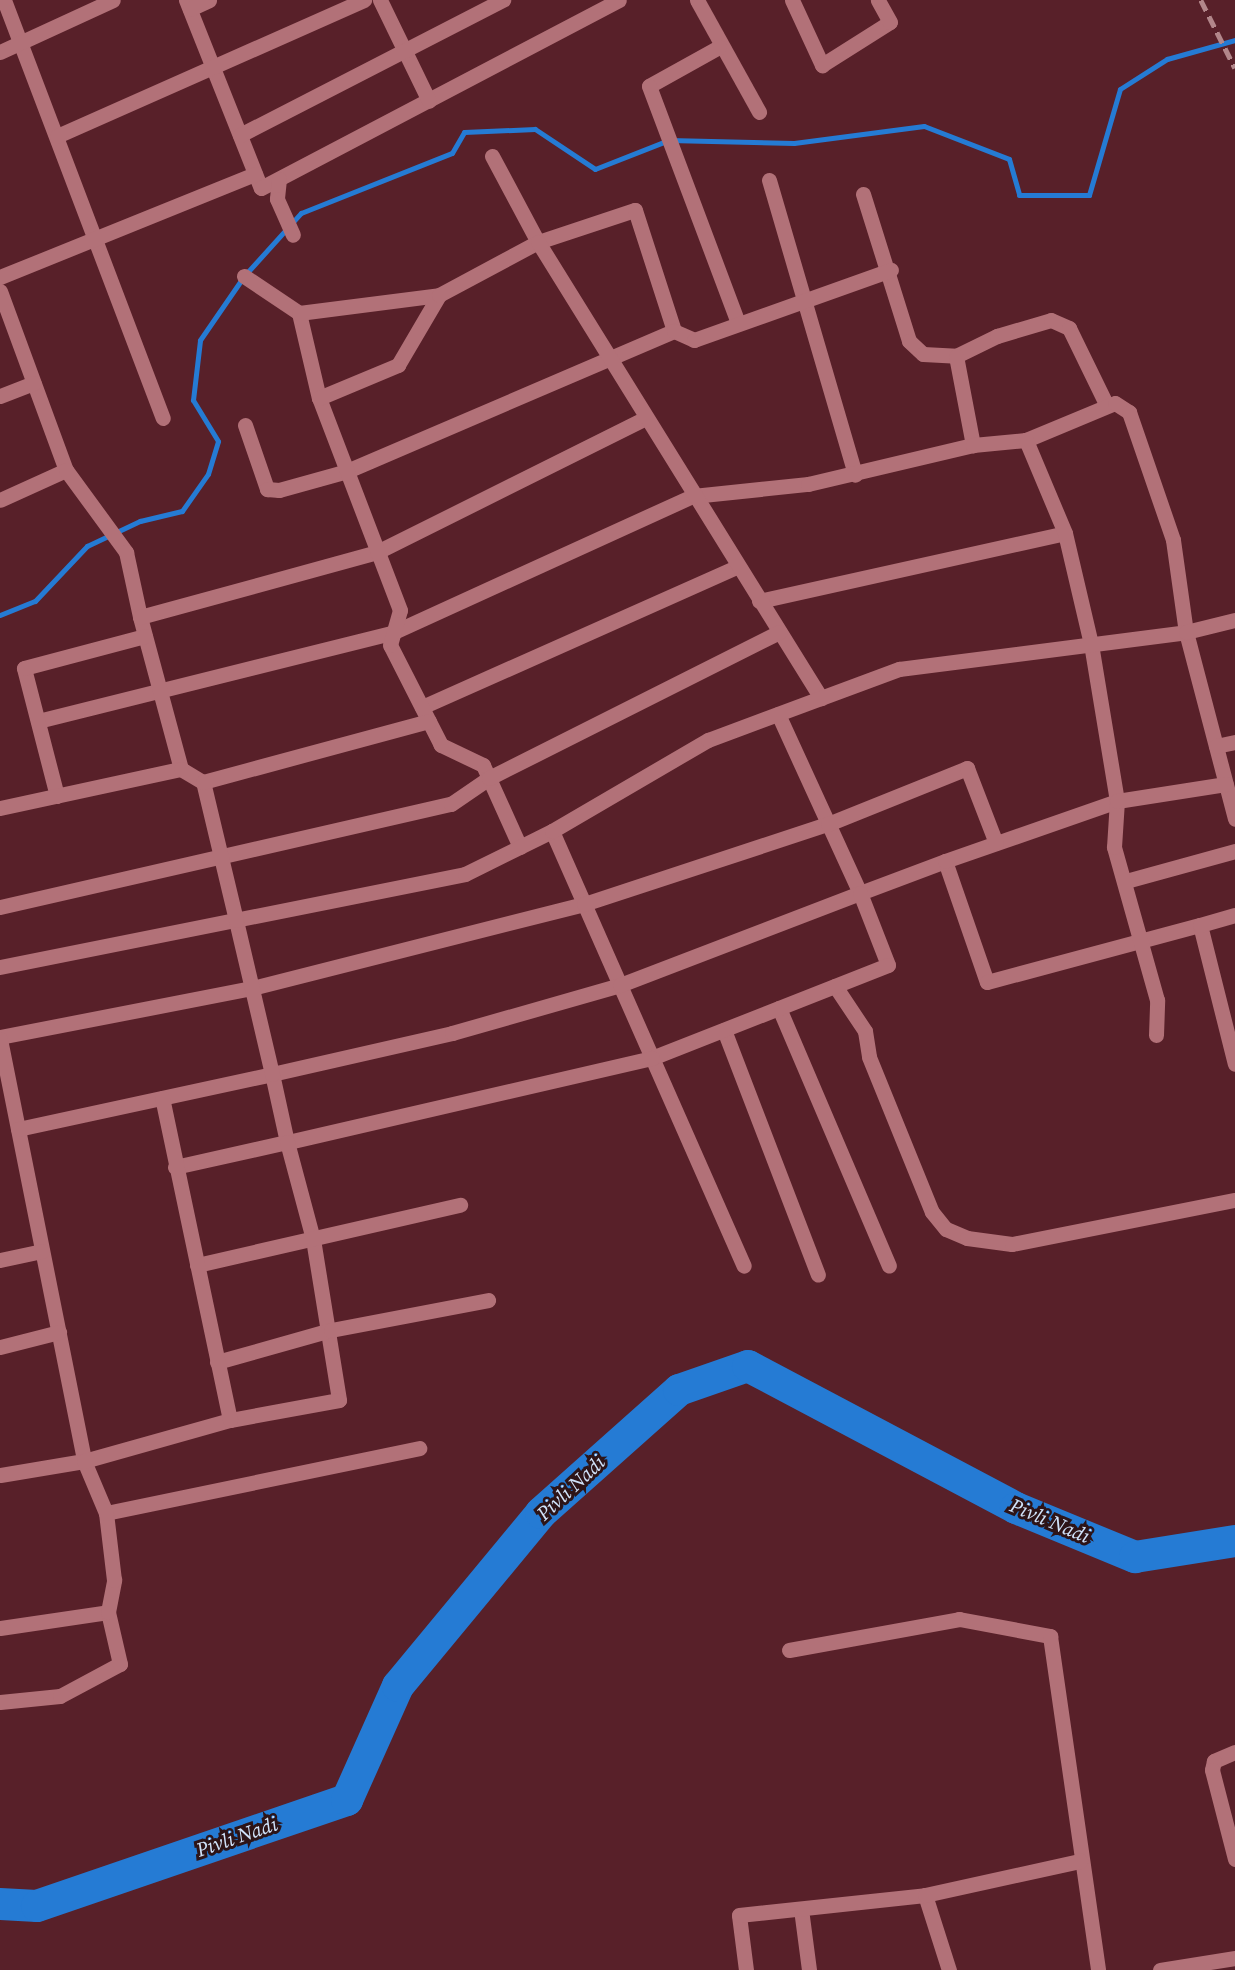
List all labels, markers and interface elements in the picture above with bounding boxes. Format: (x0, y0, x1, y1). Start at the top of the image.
water label: Pivli Nadi (532, 1450, 610, 1526)
water label: Pivli Nadi (1006, 1493, 1094, 1549)
water label: Pivli Nadi (193, 1812, 281, 1862)

